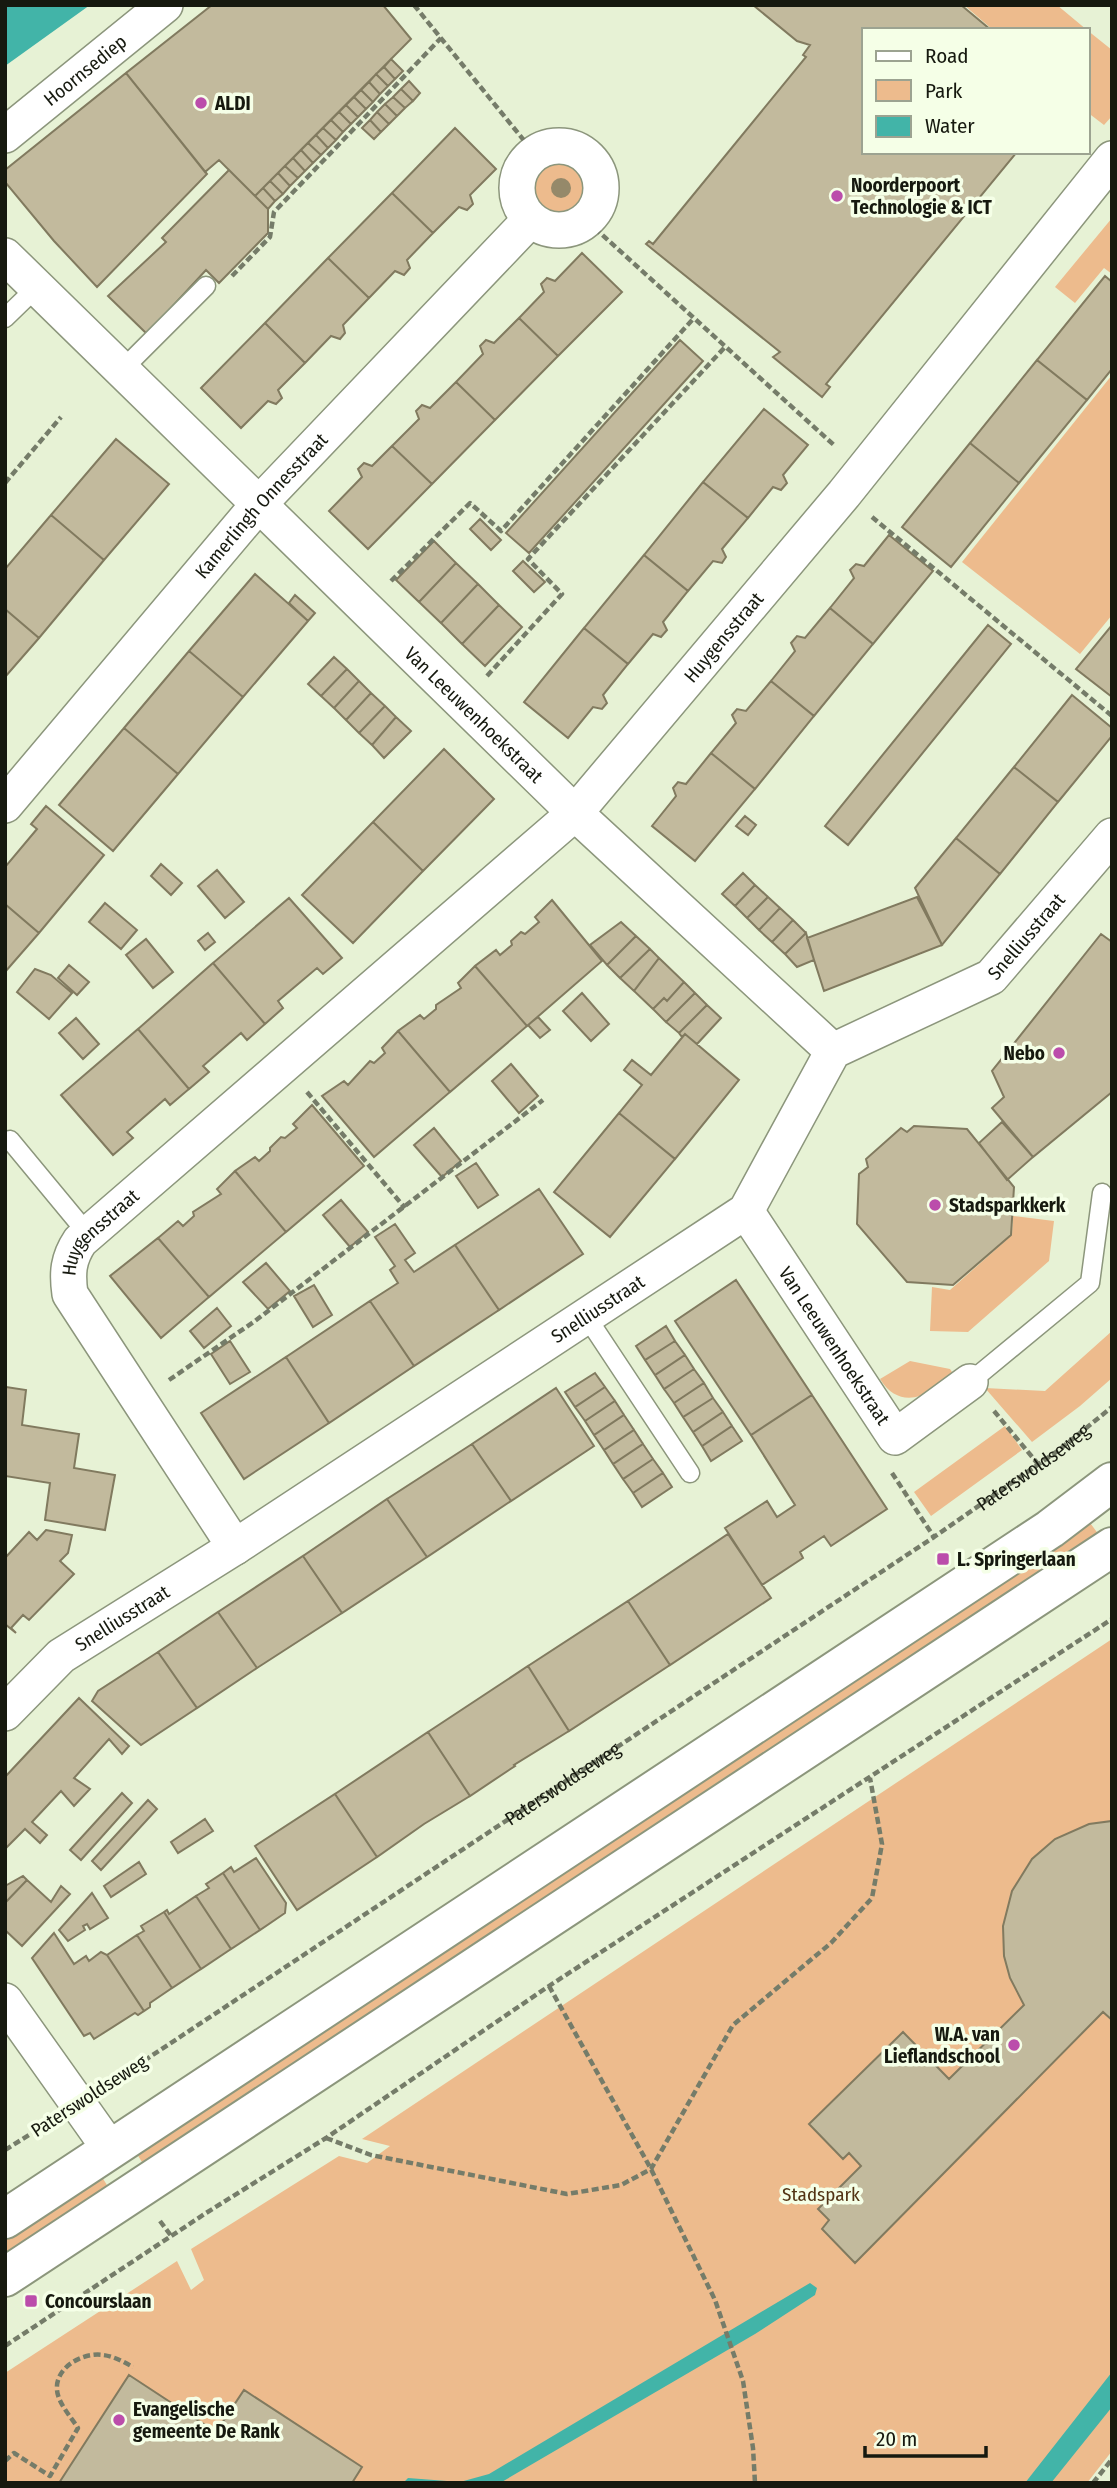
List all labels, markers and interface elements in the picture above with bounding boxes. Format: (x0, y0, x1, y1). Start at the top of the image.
legend (862, 28, 1089, 154)
street label: Hoornsediep (39, 30, 131, 111)
text: Road (925, 43, 969, 69)
text: Park (925, 78, 963, 104)
place label: ALDI (214, 92, 251, 115)
marker: ALDI (193, 95, 209, 111)
text: Water (925, 113, 975, 139)
place label: Noorderpoort Technologie & ICT (851, 174, 992, 219)
marker: Noorderpoort Technologie & ICT (829, 188, 845, 204)
street label: Kamerlingh Onnesstraat (190, 428, 333, 583)
street label: Huygensstraat (679, 587, 768, 687)
street label: Van Leeuwenhoekstraat (400, 642, 549, 788)
street label: Snelliusstraat (982, 888, 1070, 984)
place label: Nebo (1004, 1042, 1045, 1065)
marker: Nebo (1051, 1045, 1067, 1061)
street label: Huygensstraat (57, 1183, 144, 1277)
place label: Stadsparkkerk (949, 1194, 1066, 1217)
marker: Stadsparkkerk (927, 1197, 943, 1213)
street label: Van Leeuwenhoekstraat (774, 1262, 895, 1429)
street label: Snelliusstraat (547, 1269, 649, 1348)
street label: Paterswoldseweg (972, 1419, 1094, 1515)
place label: L. Springerlaan (957, 1548, 1076, 1571)
marker: L. Springerlaan (935, 1551, 951, 1567)
street label: Snelliusstraat (71, 1579, 174, 1656)
street label: Paterswoldseweg (500, 1737, 625, 1830)
place label: W.A. van Lieflandschool (884, 2023, 1001, 2068)
marker: W.A. van Lieflandschool (1006, 2037, 1022, 2053)
street label: Paterswoldseweg (27, 2050, 151, 2142)
park label: Stadspark (782, 2183, 860, 2206)
place label: Concourslaan (45, 2290, 152, 2313)
marker: Concourslaan (23, 2293, 39, 2309)
place label: Evangelische gemeente De Rank (133, 2398, 280, 2443)
marker: Evangelische gemeente De Rank (111, 2412, 127, 2428)
scale bar (865, 2414, 986, 2458)
text: 20 m (876, 2426, 917, 2452)

